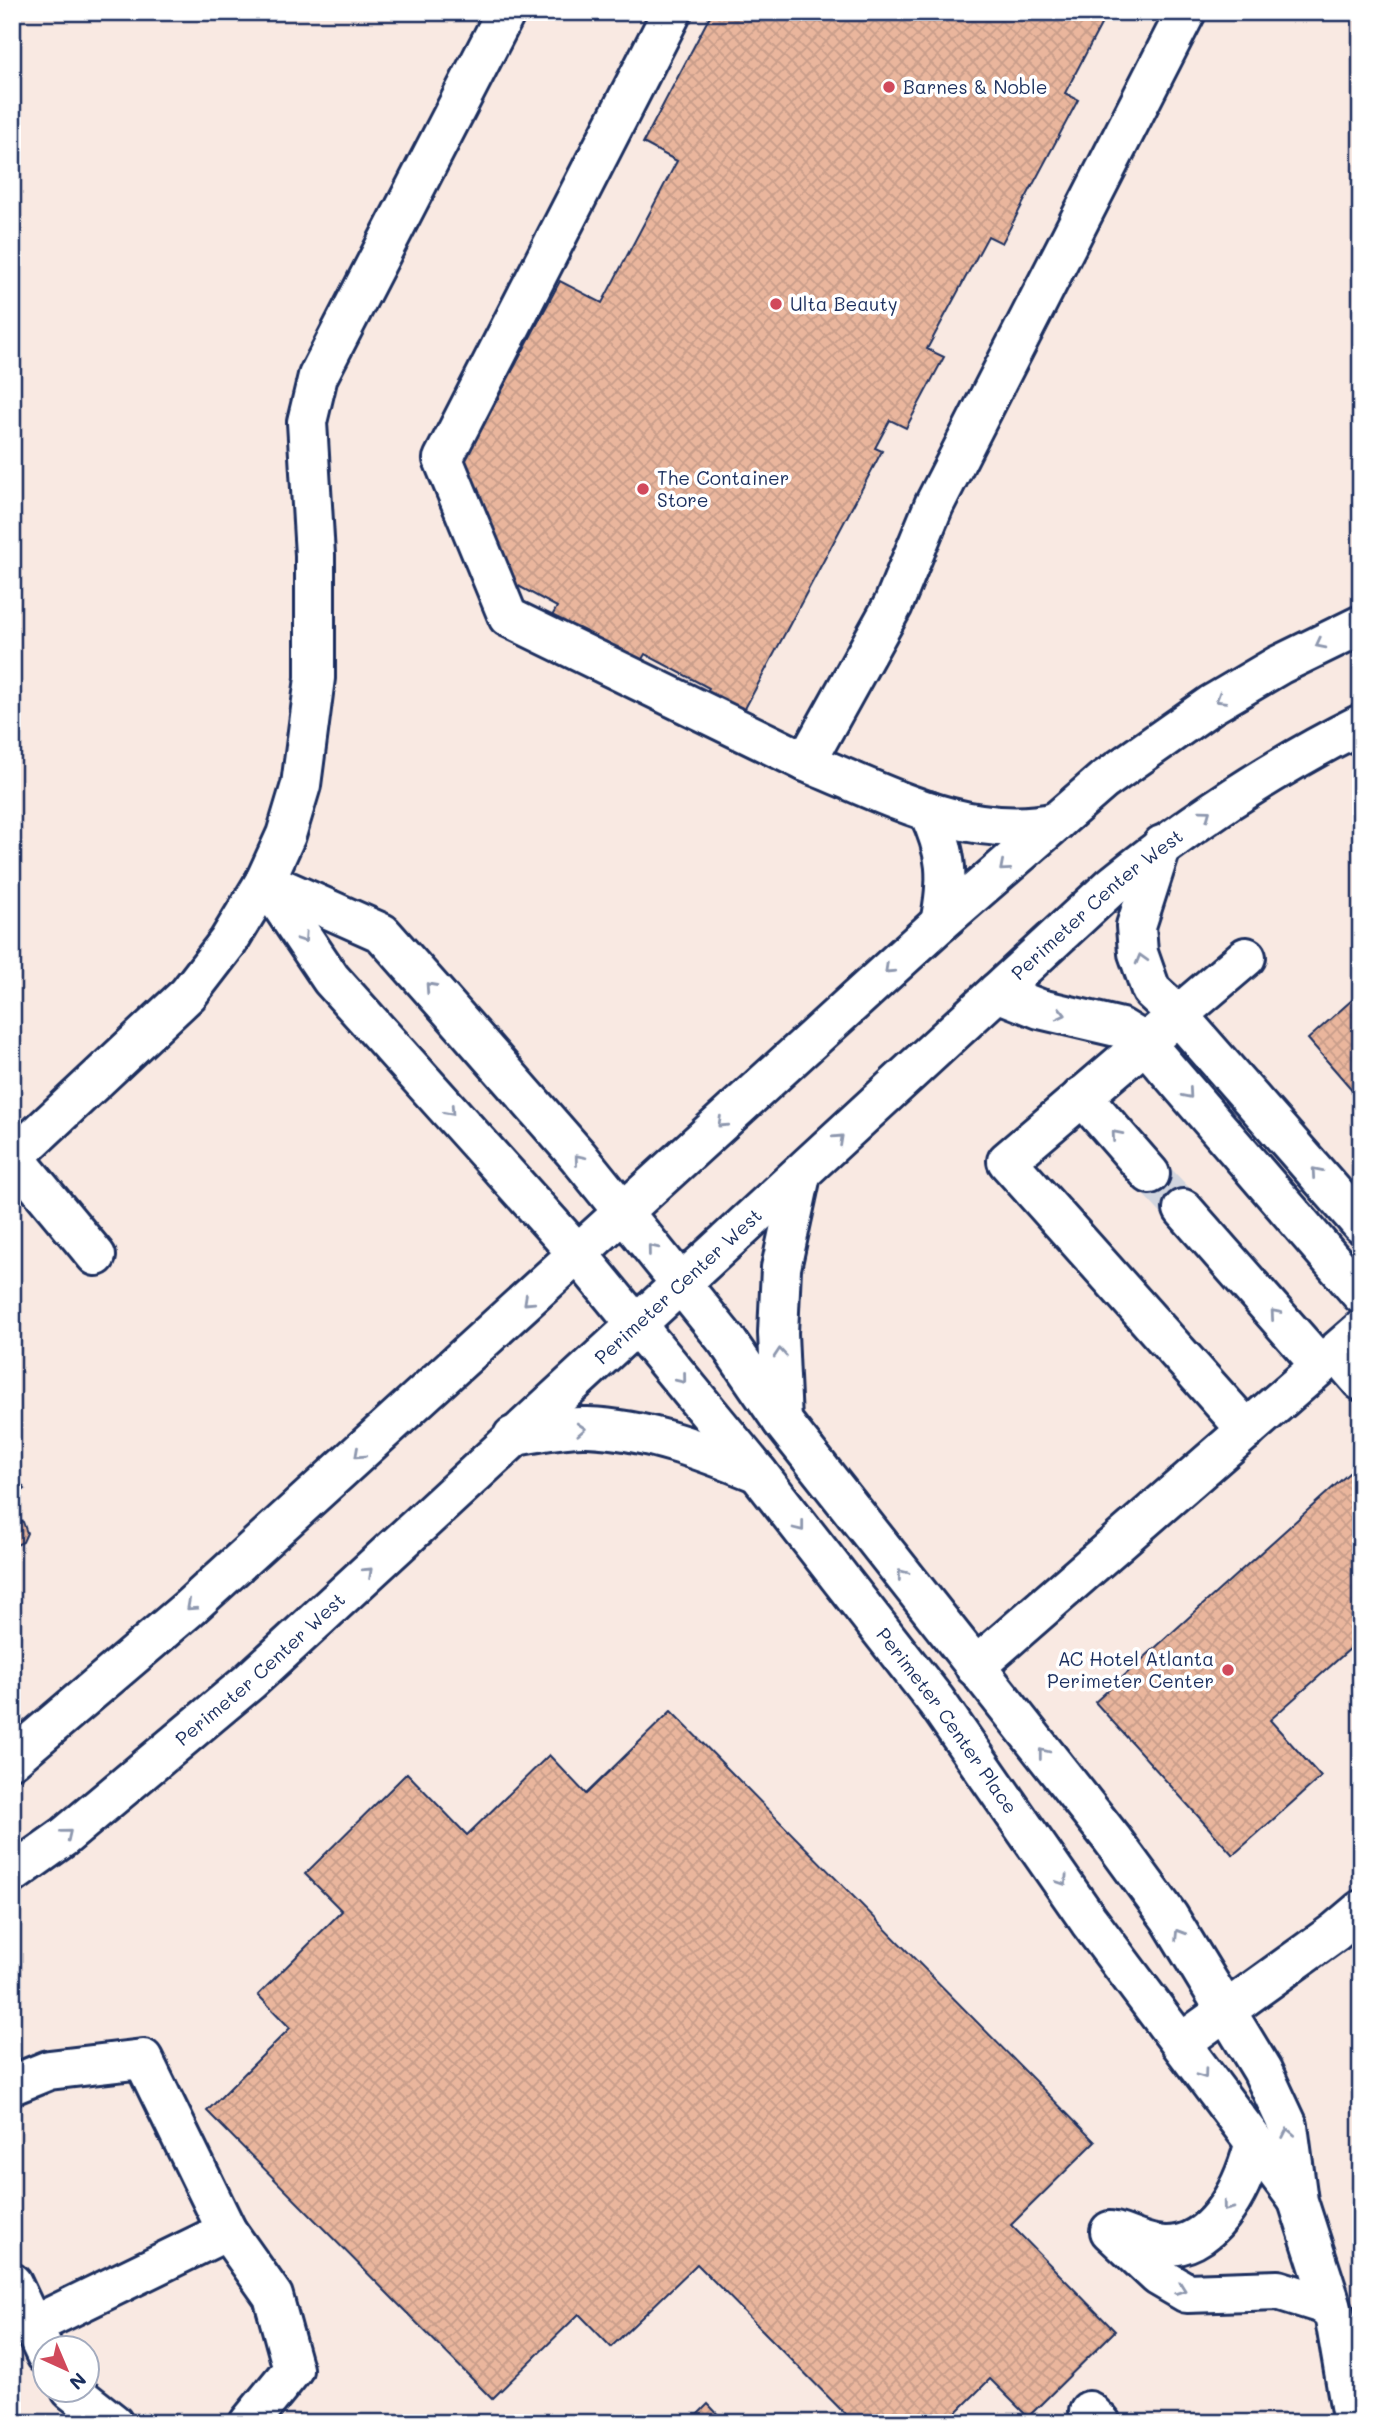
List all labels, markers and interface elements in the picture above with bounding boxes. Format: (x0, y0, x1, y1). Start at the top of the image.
place label: Barnes & Noble (903, 74, 1048, 99)
marker: Barnes & Noble (881, 79, 897, 95)
place label: Ulta Beauty (790, 291, 898, 316)
marker: Ulta Beauty (768, 296, 784, 312)
place label: The Container Store (657, 465, 789, 512)
marker: The Container Store (635, 481, 651, 497)
one-way arrow (1315, 636, 1327, 650)
one-way arrow (1215, 691, 1228, 704)
one-way arrow (1198, 809, 1211, 822)
street label: Perimeter Center West (1006, 823, 1188, 985)
one-way arrow (1000, 859, 1013, 871)
one-way arrow (295, 930, 308, 943)
one-way arrow (1135, 953, 1149, 965)
one-way arrow (884, 961, 897, 974)
one-way arrow (426, 983, 438, 996)
one-way arrow (1055, 1006, 1067, 1020)
one-way arrow (1180, 1086, 1192, 1099)
one-way arrow (442, 1103, 454, 1116)
one-way arrow (717, 1115, 730, 1127)
one-way arrow (1112, 1130, 1124, 1143)
one-way arrow (831, 1134, 844, 1147)
one-way arrow (575, 1154, 588, 1167)
one-way arrow (1312, 1168, 1324, 1181)
street label: Perimeter Center West (589, 1202, 767, 1369)
one-way arrow (648, 1244, 660, 1257)
one-way arrow (523, 1292, 536, 1305)
one-way arrow (1271, 1309, 1283, 1322)
one-way arrow (773, 1347, 788, 1358)
one-way arrow (673, 1372, 686, 1384)
one-way arrow (576, 1421, 587, 1436)
one-way arrow (354, 1446, 367, 1458)
one-way arrow (791, 1519, 804, 1531)
one-way arrow (360, 1567, 373, 1580)
one-way arrow (898, 1569, 911, 1582)
street label: Perimeter Center West (170, 1587, 350, 1751)
one-way arrow (186, 1598, 199, 1611)
street label: Perimeter Center Place (871, 1622, 1024, 1818)
place label: AC Hotel Atlanta Perimeter Center (1047, 1646, 1214, 1693)
marker: AC Hotel Atlanta Perimeter Center (1220, 1662, 1236, 1678)
one-way arrow (1039, 1748, 1051, 1761)
one-way arrow (60, 1829, 72, 1842)
one-way arrow (1055, 1874, 1068, 1887)
one-way arrow (1175, 1929, 1188, 1942)
one-way arrow (1195, 2066, 1207, 2079)
one-way arrow (1281, 2127, 1296, 2139)
one-way arrow (1223, 2199, 1236, 2211)
one-way arrow (1174, 2281, 1187, 2295)
north arrow (32, 2334, 102, 2404)
text: N (64, 2368, 92, 2396)

